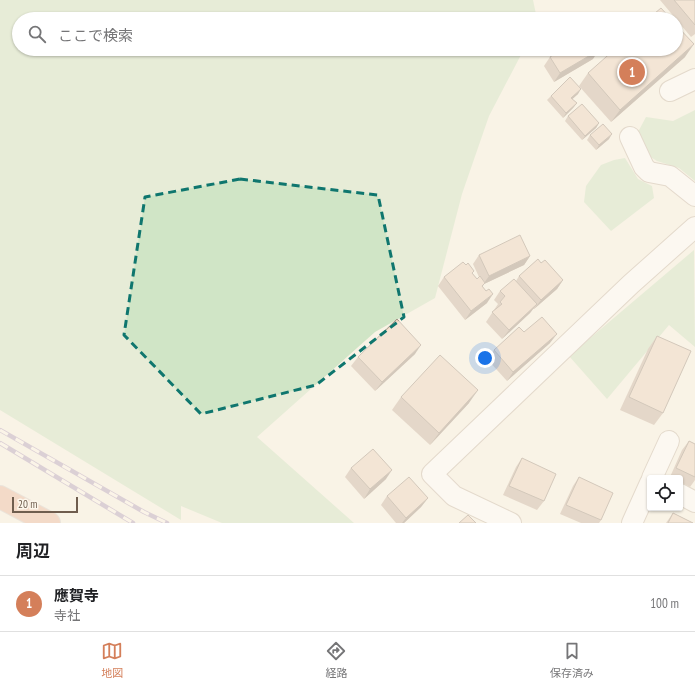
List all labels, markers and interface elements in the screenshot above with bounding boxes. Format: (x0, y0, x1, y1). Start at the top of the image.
search box (12, 12, 683, 56)
icon: search (26, 23, 48, 45)
text: ここで検索 (58, 26, 133, 45)
pin: 1 (619, 57, 645, 87)
your location (475, 348, 495, 368)
map controls (647, 475, 683, 511)
button: locate (647, 475, 683, 511)
scale bar (12, 495, 78, 514)
text: 20 m (18, 497, 37, 511)
text: 周辺 (16, 540, 50, 562)
text: 應賀寺 (54, 586, 99, 605)
text: 1 (26, 595, 32, 612)
text: 100 m (650, 595, 679, 612)
text: 寺社 (54, 607, 80, 624)
tab: 地図 (101, 640, 123, 680)
tab: 経路 (325, 640, 347, 680)
tab: 保存済み (550, 640, 594, 680)

